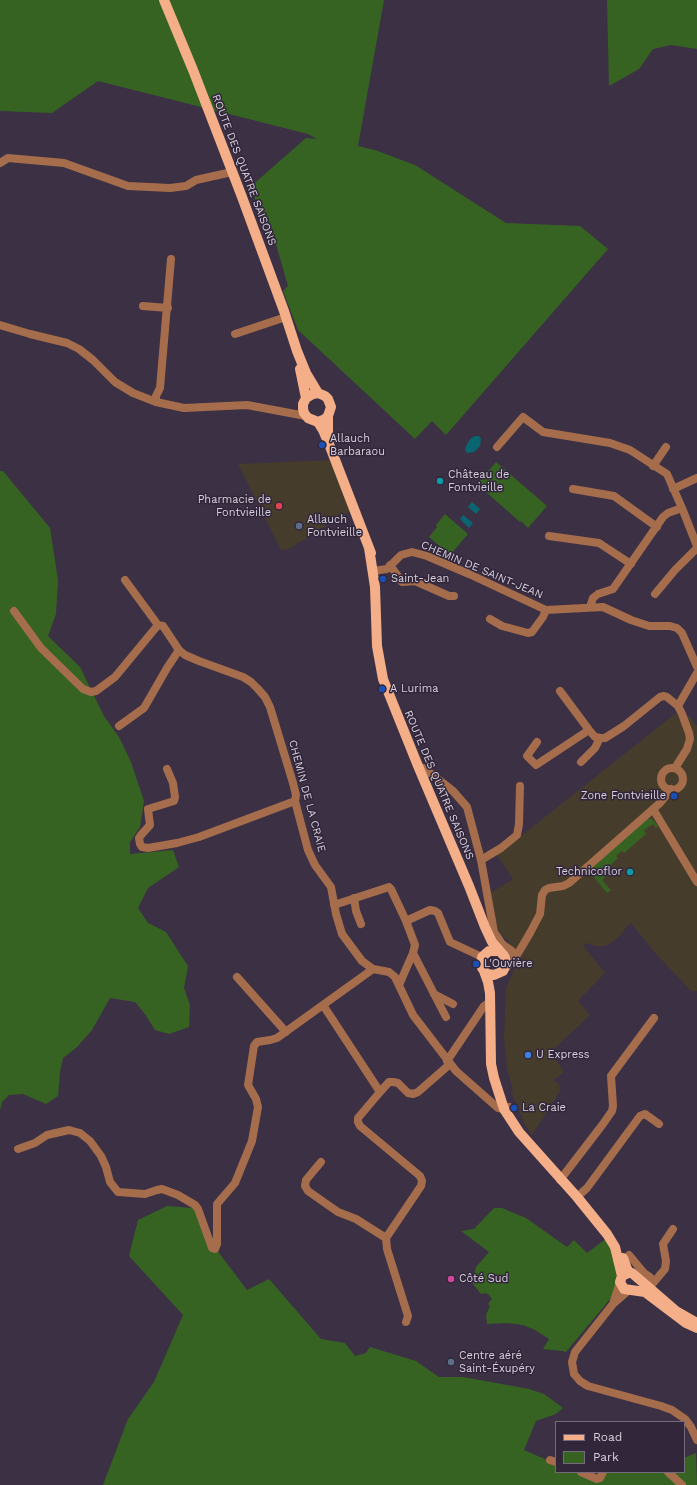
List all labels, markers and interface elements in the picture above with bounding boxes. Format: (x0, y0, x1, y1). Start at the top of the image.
street label: ROUTE DES QUATRE SAISONS (209, 92, 279, 248)
place label: Allauch Barbaraou (330, 432, 385, 458)
marker: Allauch Barbaraou (317, 440, 327, 450)
place label: Château de Fontvieille (448, 468, 509, 494)
marker: Château de Fontvieille (435, 476, 445, 486)
place label: Pharmacie de Fontvieille (198, 493, 271, 519)
marker: Pharmacie de Fontvieille (274, 501, 284, 511)
place label: Allauch Fontvieille (307, 513, 362, 539)
marker: Allauch Fontvieille (294, 521, 304, 531)
street label: CHEMIN DE SAINT-JEAN (419, 538, 545, 602)
place label: Saint-Jean (391, 572, 449, 586)
marker: Saint-Jean (378, 574, 388, 584)
place label: A Lurima (390, 682, 438, 696)
marker: A Lurima (377, 684, 387, 694)
street label: ROUTE DES QUATRE SAISONS (401, 708, 477, 862)
street label: CHEMIN DE LA CRAIE (286, 738, 328, 854)
place label: Zone Fontvieille (581, 789, 666, 803)
marker: Zone Fontvieille (669, 791, 679, 801)
place label: Technicoflor (556, 865, 622, 879)
marker: Technicoflor (625, 867, 635, 877)
place label: L'Ouvière (484, 957, 533, 971)
marker: L'Ouvière (471, 959, 481, 969)
place label: U Express (536, 1048, 590, 1062)
marker: U Express (523, 1050, 533, 1060)
place label: La Craie (522, 1101, 566, 1115)
marker: La Craie (509, 1103, 519, 1113)
place label: Côté Sud (459, 1272, 508, 1286)
marker: Côté Sud (446, 1274, 456, 1284)
place label: Centre aéré Saint-Éxupéry (459, 1349, 535, 1375)
marker: Centre aéré Saint-Éxupéry (446, 1357, 456, 1367)
legend (555, 1421, 685, 1473)
text: Road (593, 1430, 622, 1444)
text: Park (593, 1450, 619, 1464)

